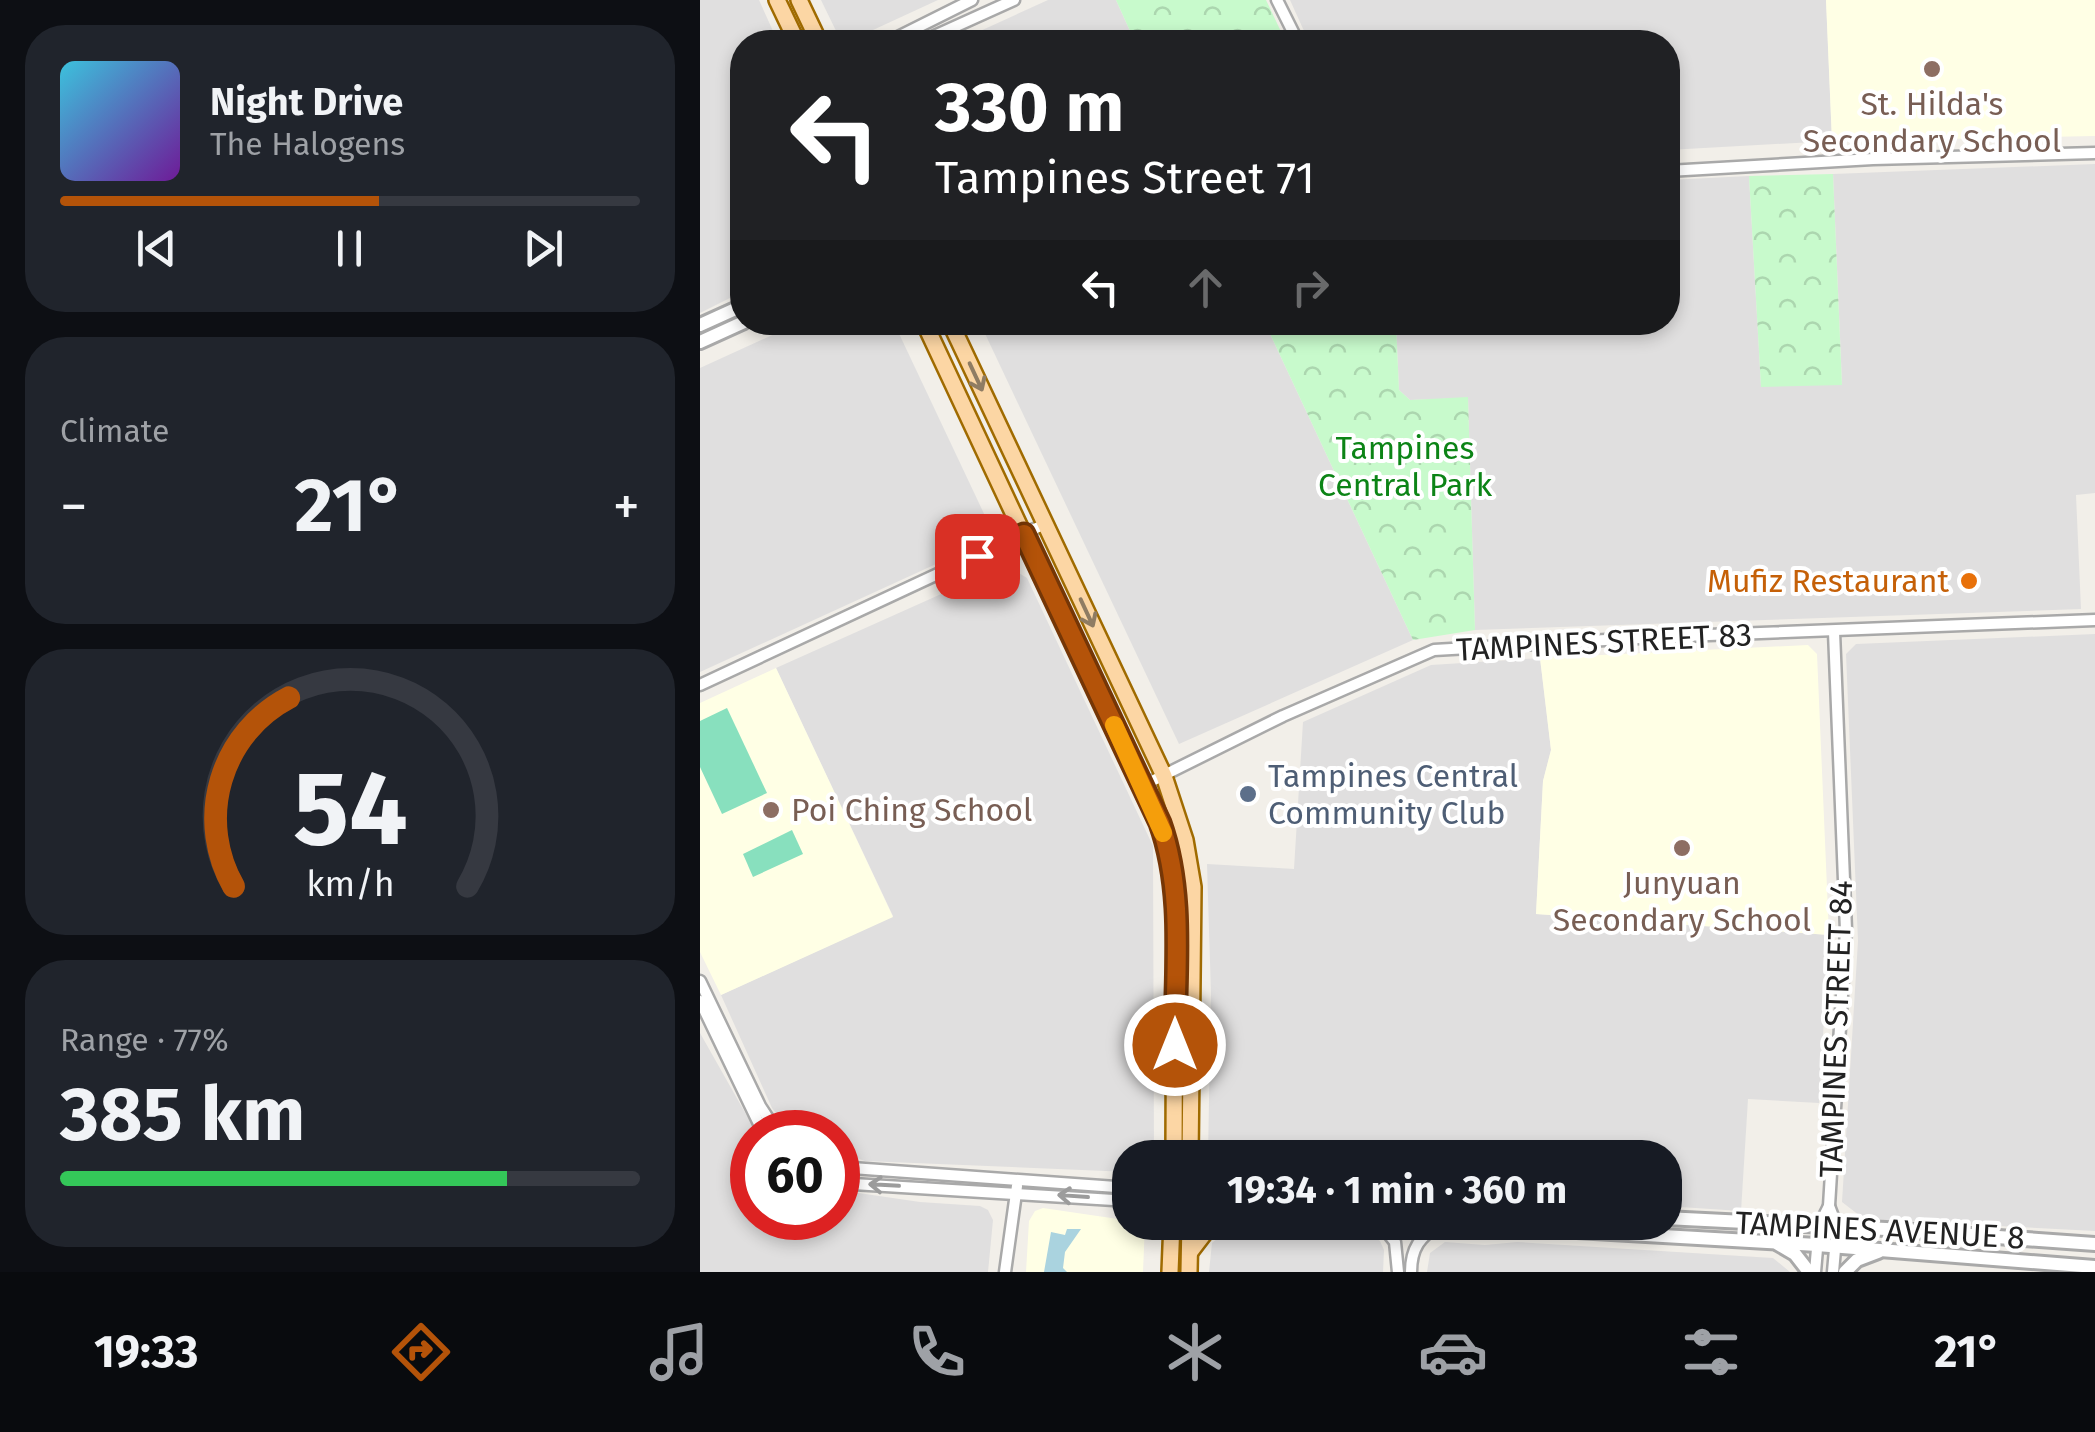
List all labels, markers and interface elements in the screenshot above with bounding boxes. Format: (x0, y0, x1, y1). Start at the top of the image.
marker: St. Hilda's Secondary School (1921, 58, 1943, 80)
text: 330 m (935, 66, 1125, 150)
icon: left (770, 70, 900, 200)
text: Night Drive (210, 79, 403, 125)
place label: St. Hilda's Secondary School (1803, 85, 2061, 160)
text: The Halogens (210, 125, 405, 163)
text: Tampines Street 71 (935, 151, 1315, 205)
icon: previous (129, 221, 184, 276)
icon: pause (322, 221, 377, 276)
icon: next (516, 221, 571, 276)
icon: left (1073, 260, 1128, 315)
icon: ahead (1178, 260, 1233, 315)
icon: right (1283, 260, 1338, 315)
one-way arrow (968, 361, 987, 391)
text: Climate (60, 412, 169, 450)
park label: Tampines Central Park (1318, 429, 1493, 504)
text: 21° (295, 461, 406, 551)
text: − (60, 474, 88, 540)
text: + (613, 474, 640, 540)
pin (935, 514, 1020, 599)
icon: arrive (950, 529, 1005, 584)
place label: Mufiz Restaurant (1707, 562, 1949, 600)
marker: Mufiz Restaurant (1958, 570, 1980, 592)
one-way arrow (1078, 597, 1097, 627)
street label: TAMPINES STREET 83 (1455, 615, 1753, 669)
text: 54 (293, 747, 407, 872)
place label: Tampines Central Community Club (1268, 757, 1518, 832)
marker: Tampines Central Community Club (1237, 783, 1259, 805)
place label: Poi Ching School (791, 791, 1032, 829)
marker: Poi Ching School (760, 799, 782, 821)
marker: Junyuan Secondary School (1671, 837, 1693, 859)
text: km/h (306, 863, 394, 905)
place label: Junyuan Secondary School (1553, 864, 1811, 939)
street label: TAMPINES STREET 84 (1812, 880, 1860, 1178)
position arrow (1123, 993, 1227, 1097)
text: Range · 77% (60, 1021, 229, 1059)
text: 385 km (60, 1070, 305, 1160)
speed limit sign: 60 (730, 1110, 860, 1240)
text: 19:34 · 1 min · 360 m (1227, 1167, 1567, 1213)
one-way arrow (869, 1176, 901, 1195)
one-way arrow (1058, 1186, 1090, 1205)
street label: TAMPINES AVENUE 8 (1734, 1203, 2026, 1257)
icon: directions (386, 1317, 456, 1387)
icon: music (644, 1317, 714, 1387)
icon: phone (902, 1317, 972, 1387)
icon: climate (1160, 1317, 1230, 1387)
icon: car (1418, 1317, 1488, 1387)
icon: filters (1676, 1317, 1746, 1387)
text: 19:33 (94, 1325, 198, 1379)
text: 21° (1934, 1325, 2001, 1379)

